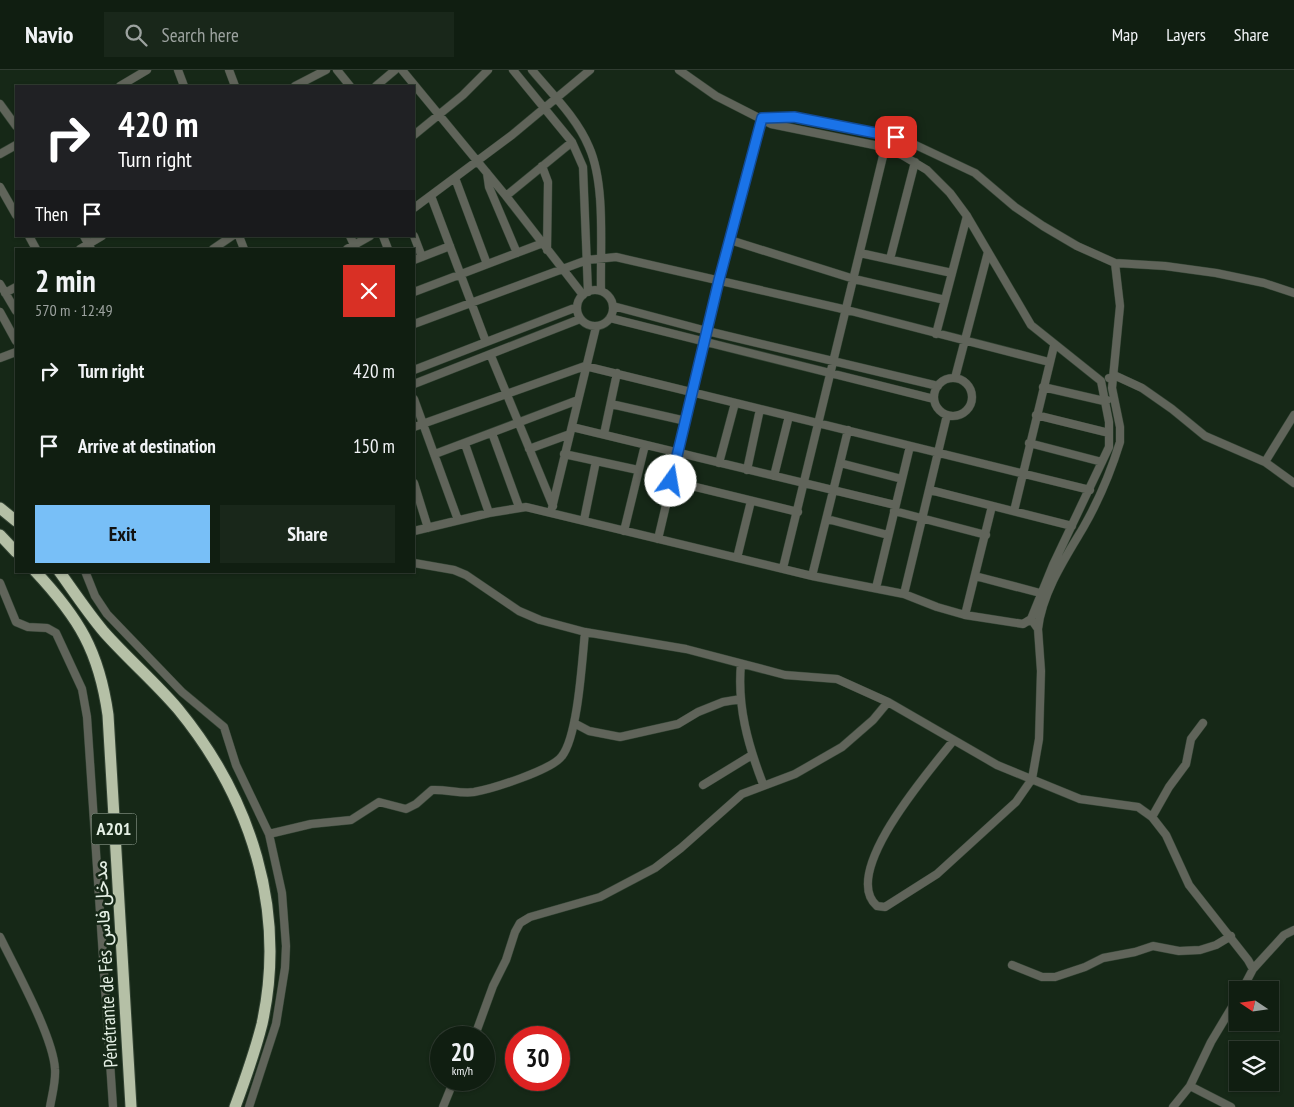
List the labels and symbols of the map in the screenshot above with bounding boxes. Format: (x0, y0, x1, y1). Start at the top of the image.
pin (875, 116, 917, 158)
position arrow (644, 454, 696, 506)
road number: A201 (92, 814, 136, 844)
street label: Pénétrante de Fès مدخل فاس (88, 860, 122, 1068)
north arrow (1229, 981, 1279, 1031)
speed limit sign: 30 (505, 1026, 570, 1091)

